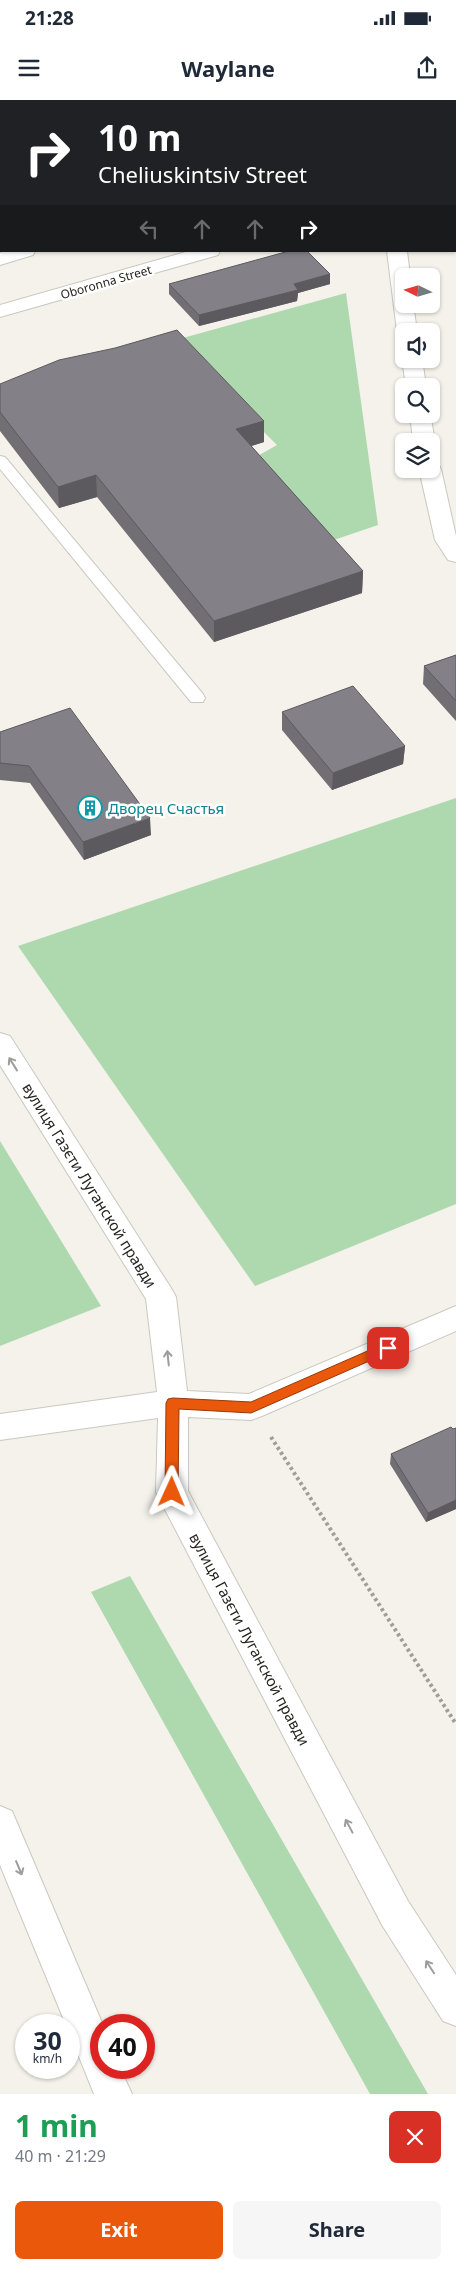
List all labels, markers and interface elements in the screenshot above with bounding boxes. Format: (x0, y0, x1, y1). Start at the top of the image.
text: 21:28 (25, 5, 74, 31)
text: Waylane (181, 53, 275, 83)
icon: menu (15, 54, 43, 82)
icon: share (413, 54, 441, 82)
text: 10 m (98, 114, 181, 161)
icon: right (15, 120, 80, 185)
text: Cheliuskintsiv Street (98, 159, 307, 189)
icon: left (135, 215, 163, 243)
icon: ahead (188, 215, 216, 243)
icon: ahead (241, 215, 269, 243)
icon: right (294, 215, 322, 243)
street label: Oboronna Street (58, 261, 154, 303)
north arrow (395, 268, 440, 312)
map controls (395, 268, 440, 478)
button: sound (395, 323, 440, 368)
button: search (395, 378, 440, 423)
button: layers (395, 433, 440, 478)
building icon: Дворец Счастья (77, 795, 103, 821)
place label: Дворец Счастья (108, 798, 224, 818)
one-way arrow (8, 1057, 18, 1071)
street label: вулиця Газєти Луганской правди (18, 1079, 162, 1291)
pin (367, 1327, 409, 1369)
icon: arrive (374, 1334, 402, 1362)
one-way arrow (163, 1350, 173, 1366)
position arrow (145, 1465, 197, 1517)
street label: вулиця Газєти Луганской правди (185, 1529, 315, 1749)
one-way arrow (344, 1819, 353, 1834)
one-way arrow (14, 1860, 24, 1875)
one-way arrow (424, 1960, 435, 1974)
speed limit sign: 40 (90, 2014, 155, 2079)
text: 30 (33, 2023, 62, 2057)
text: km/h (33, 2050, 62, 2067)
text: 1 min (15, 2105, 98, 2146)
button: close (389, 2111, 441, 2163)
text: 40 m · 21:29 (15, 2145, 106, 2167)
button: Exit (15, 2201, 223, 2259)
button: Share (233, 2201, 441, 2259)

